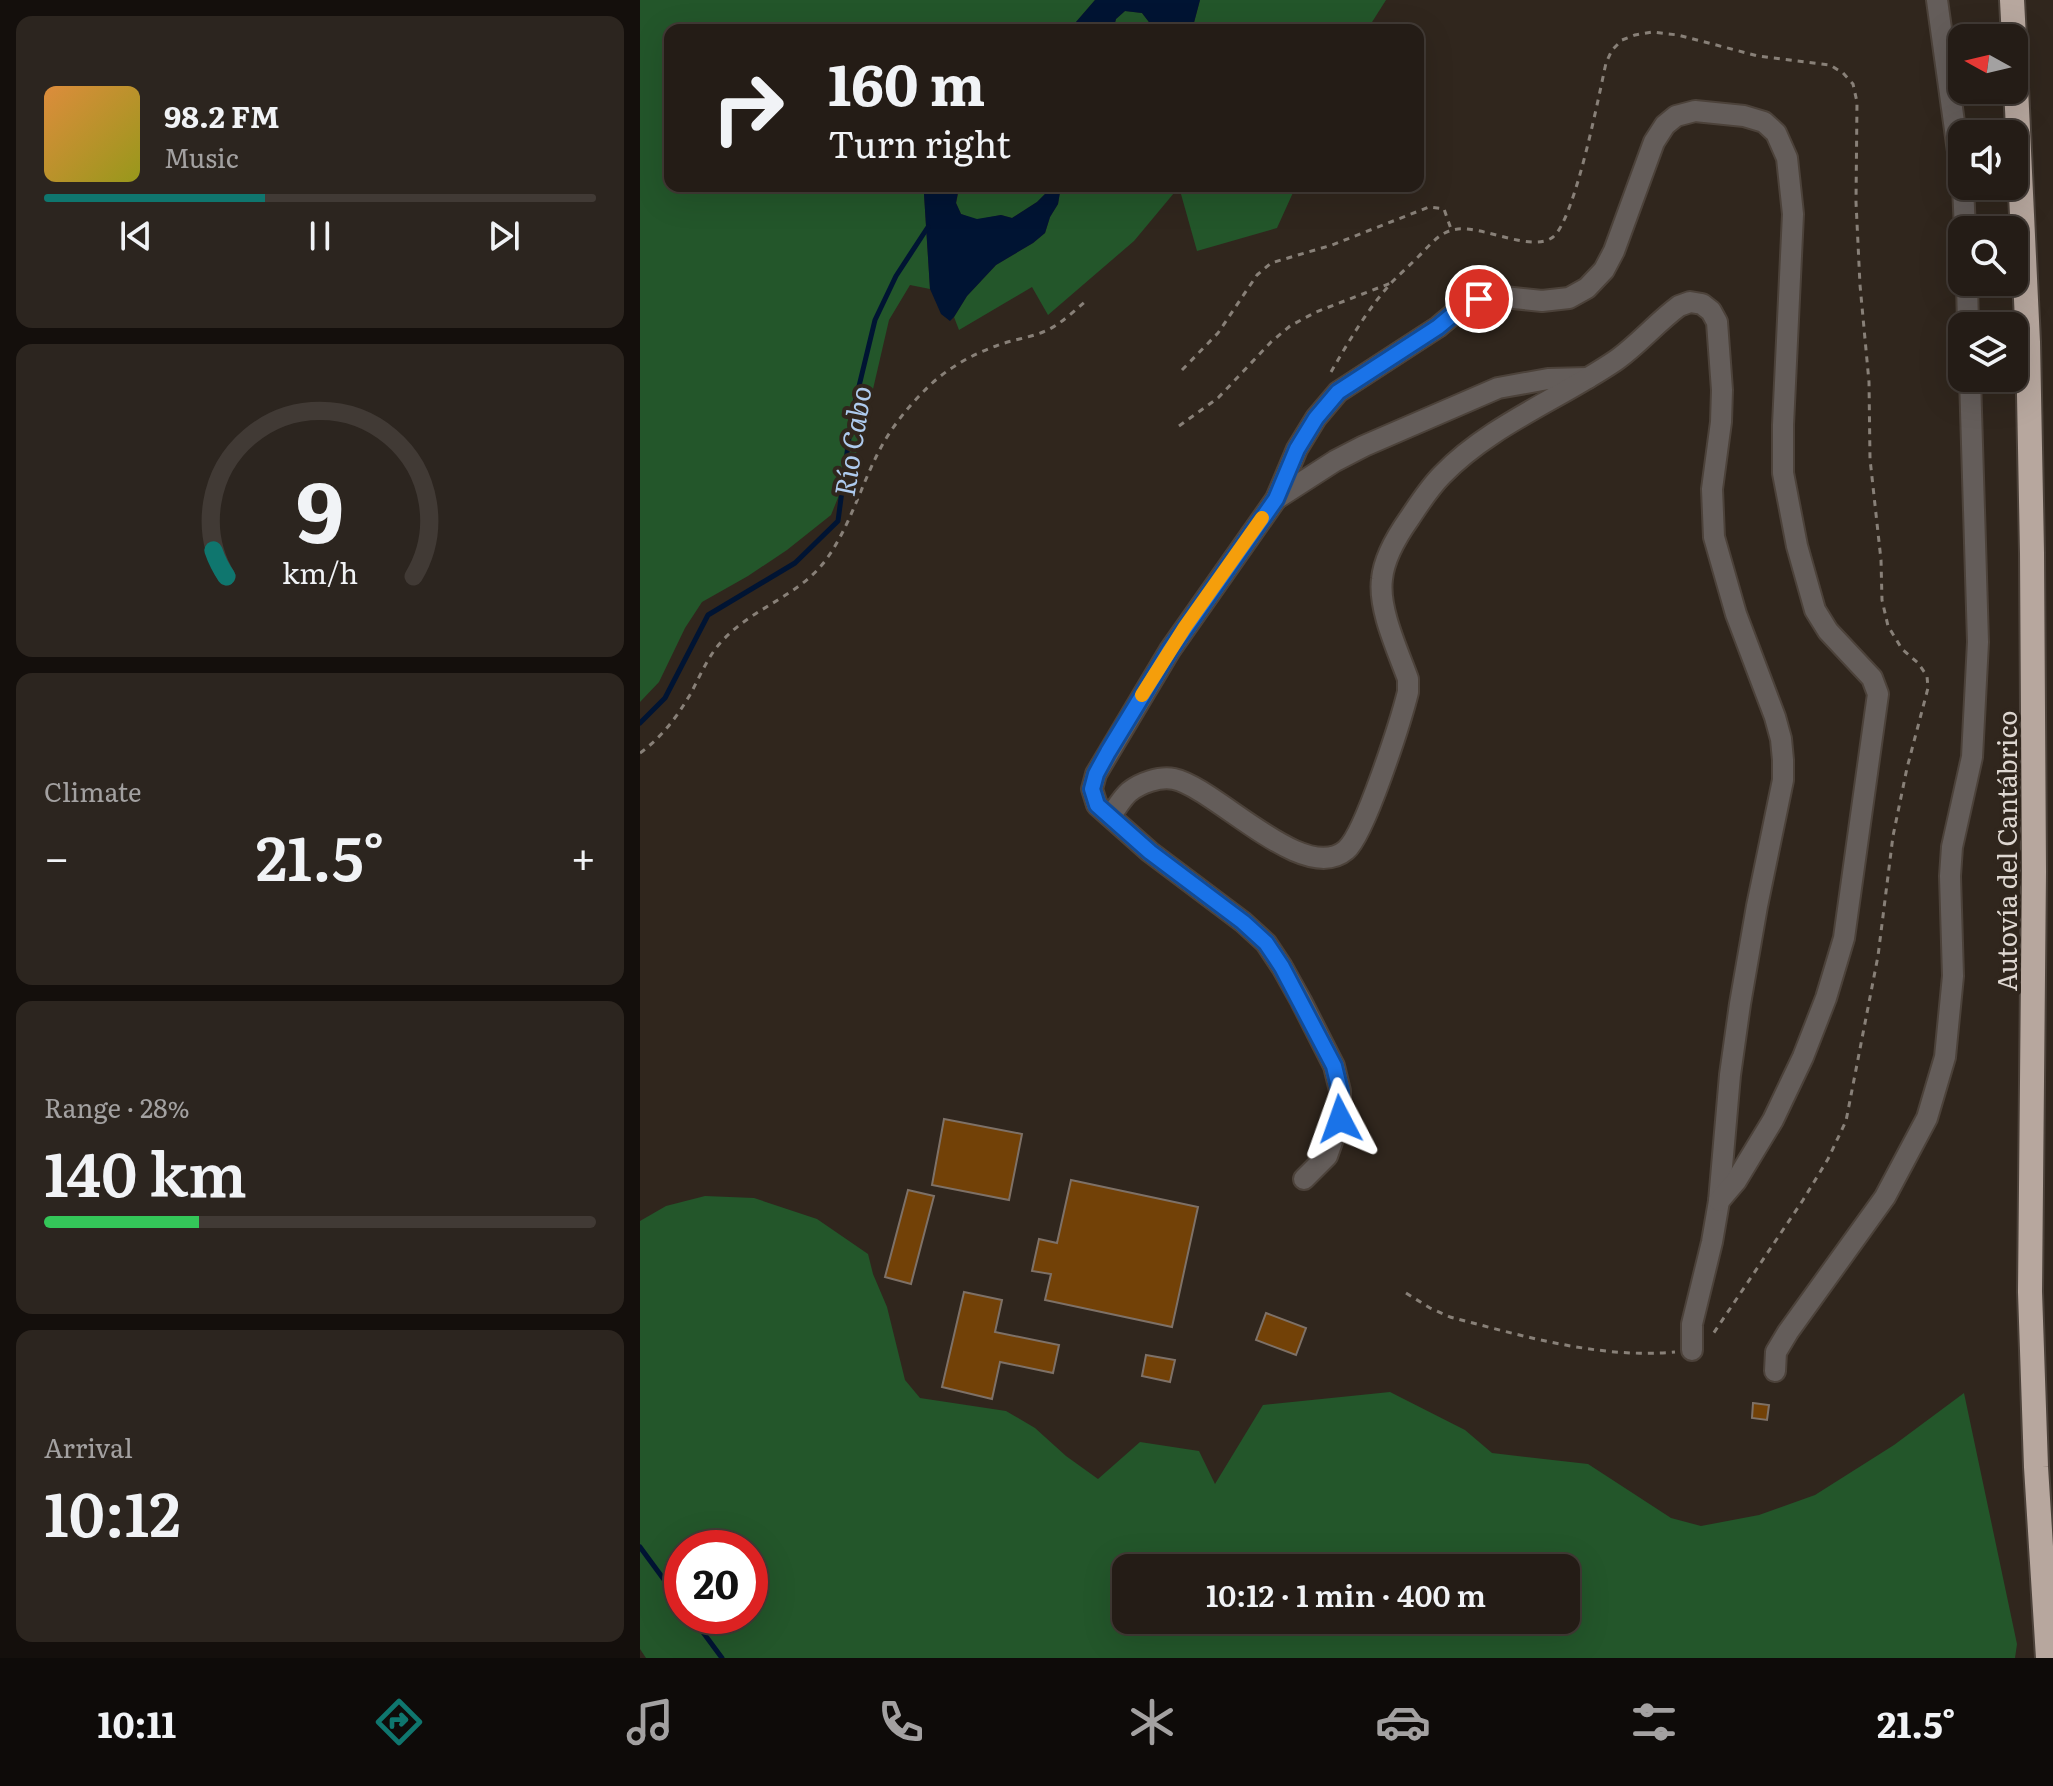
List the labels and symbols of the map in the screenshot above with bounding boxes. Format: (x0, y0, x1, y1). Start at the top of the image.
north arrow (1948, 24, 2028, 104)
pin (1445, 265, 1513, 333)
water label: Río Cabo (822, 383, 880, 499)
street label: Autovía del Cantábrico (1986, 710, 2025, 992)
position arrow (1298, 1077, 1382, 1161)
speed limit sign: 20 (664, 1530, 768, 1634)

